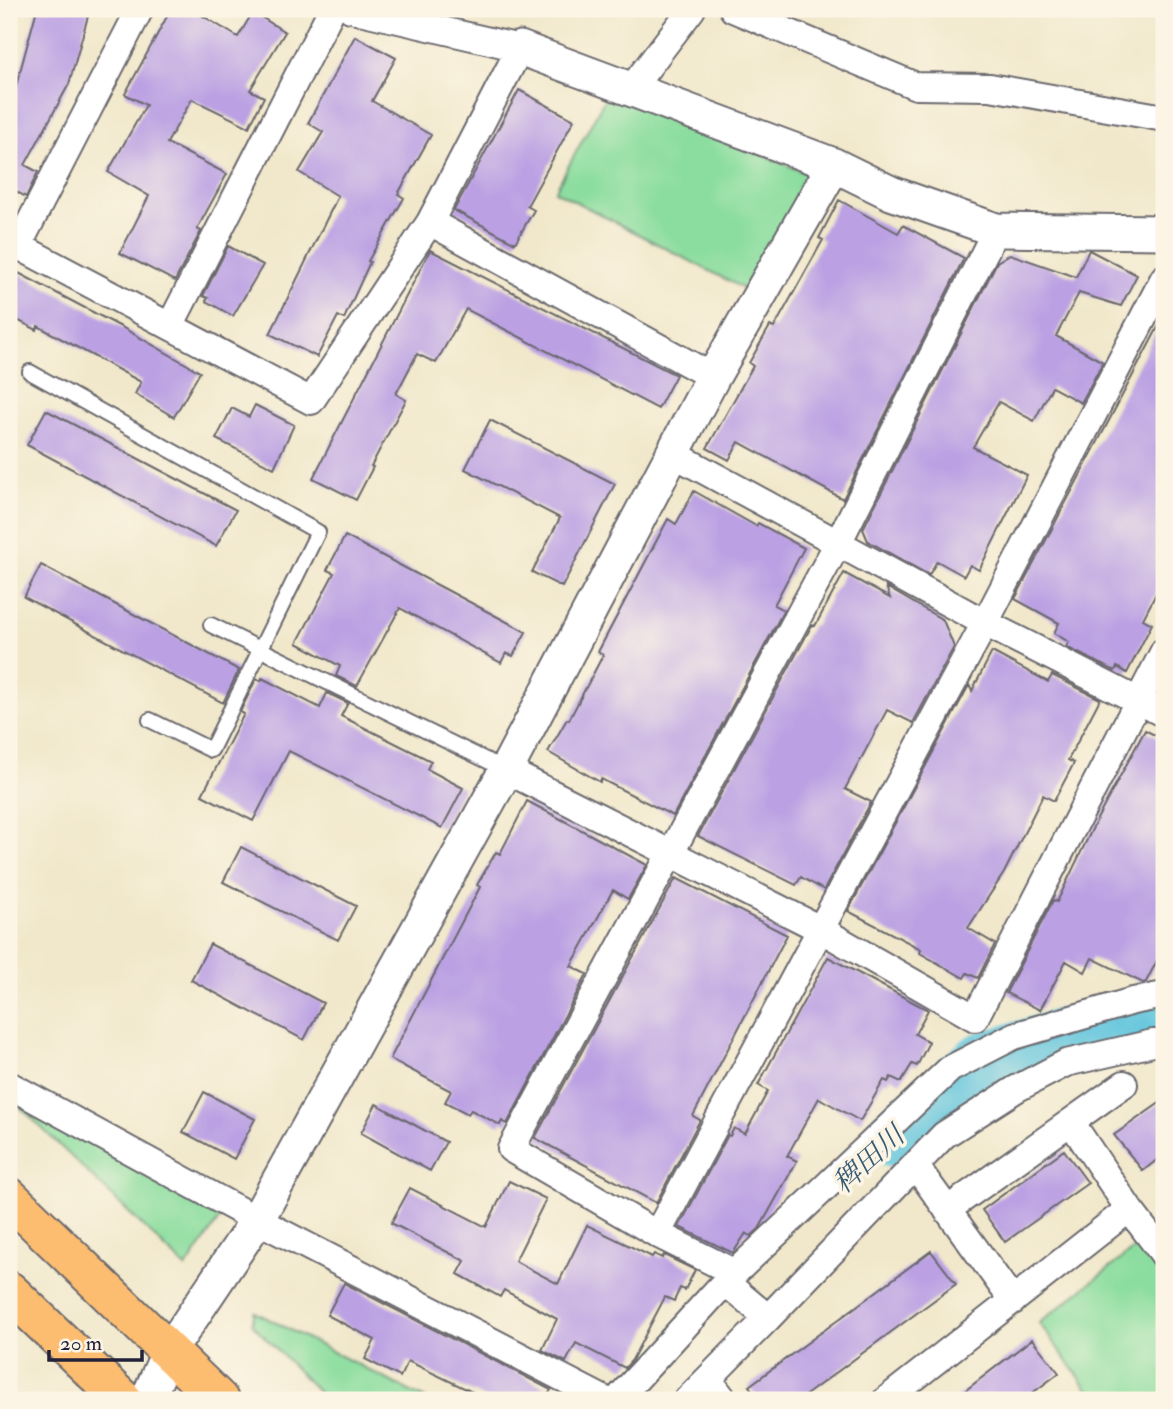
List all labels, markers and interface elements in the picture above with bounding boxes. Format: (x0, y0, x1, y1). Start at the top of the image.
water label: 稗田川 (826, 1117, 914, 1201)
scale bar (49, 1318, 142, 1362)
text: 20 m (60, 1330, 102, 1357)

